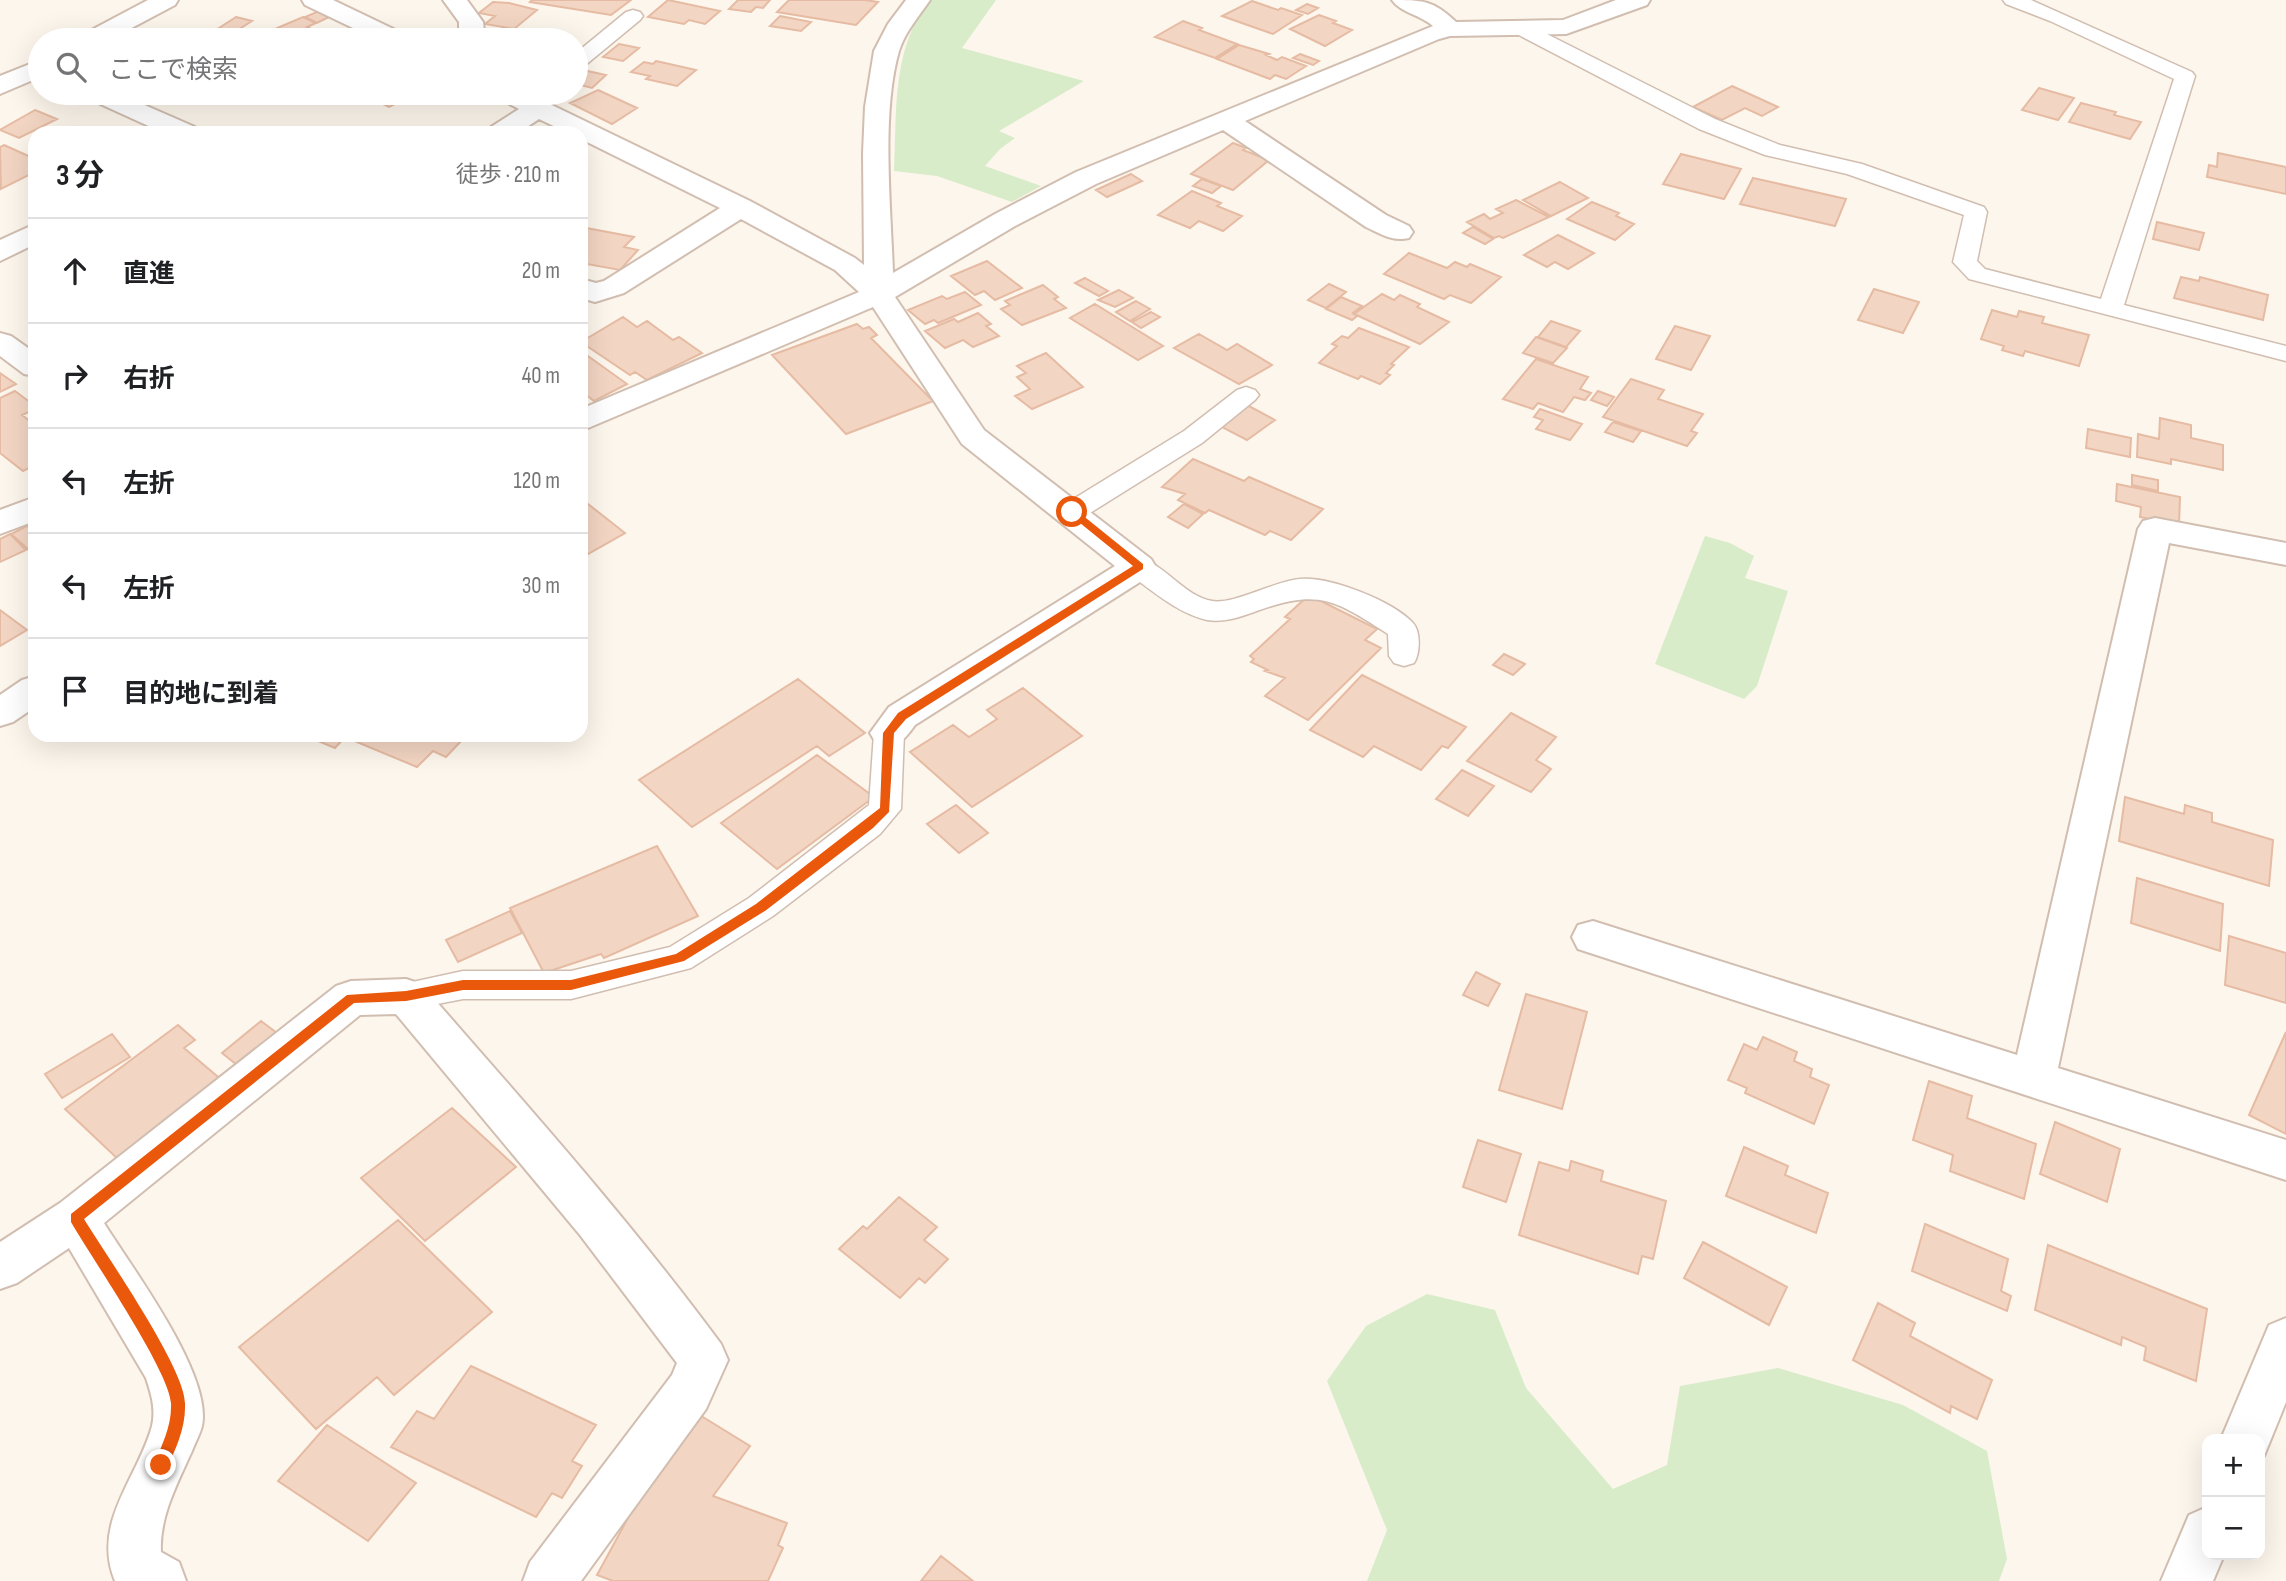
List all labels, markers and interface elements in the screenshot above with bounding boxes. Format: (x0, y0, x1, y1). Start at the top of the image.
search box (28, 28, 588, 105)
icon: search (52, 48, 90, 86)
text: ここで検索 (108, 55, 238, 86)
text: 3 分 (56, 158, 104, 194)
text: 徒歩 · 210 m (456, 161, 560, 189)
icon: ahead (56, 252, 94, 290)
text: 20 m (522, 257, 560, 285)
text: 直進 (123, 259, 175, 290)
icon: right (56, 357, 94, 395)
text: 40 m (522, 362, 560, 390)
text: 右折 (123, 364, 175, 395)
icon: left (56, 462, 94, 500)
text: 120 m (514, 467, 560, 495)
text: 左折 (123, 469, 175, 500)
route start (1056, 496, 1087, 527)
icon: left (56, 567, 94, 605)
text: 30 m (522, 572, 560, 600)
text: 左折 (123, 574, 175, 605)
icon: arrive (56, 672, 94, 710)
text: 目的地に到着 (123, 679, 279, 710)
map controls (2202, 1434, 2265, 1560)
button: + (2202, 1434, 2265, 1497)
route end (145, 1449, 176, 1480)
button: − (2202, 1497, 2265, 1560)

